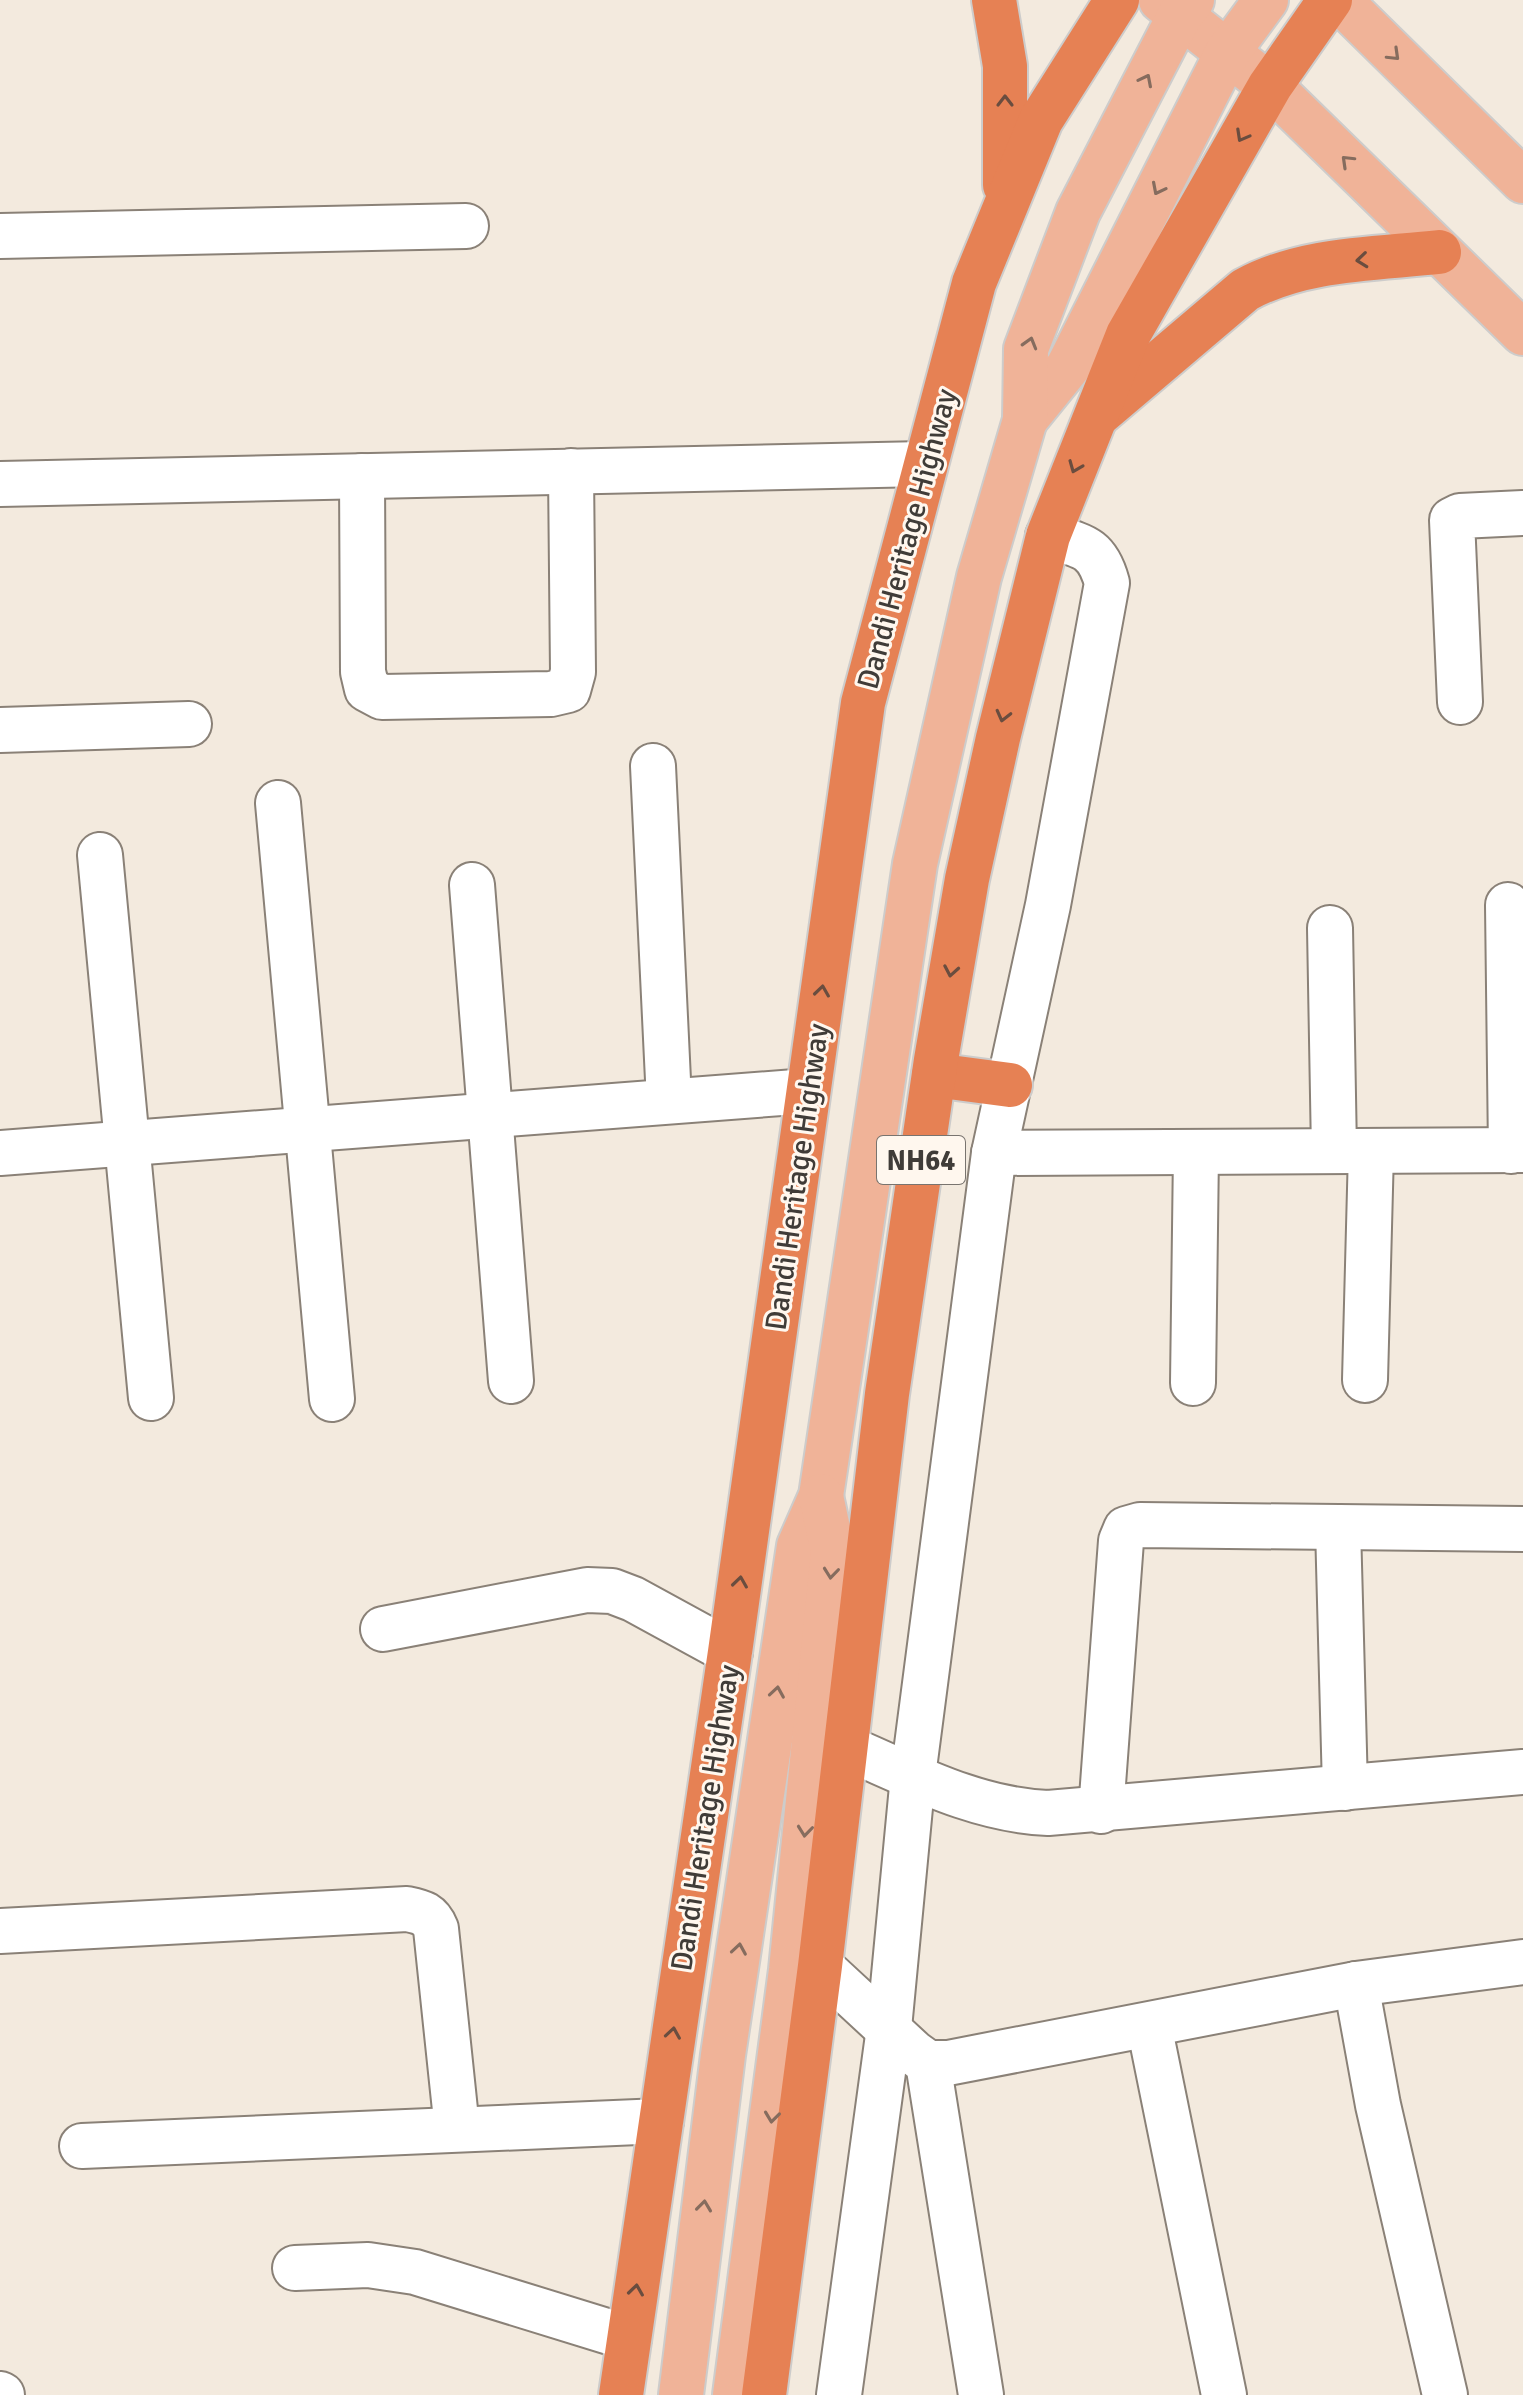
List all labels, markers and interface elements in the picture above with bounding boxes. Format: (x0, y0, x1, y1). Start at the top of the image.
one-way arrow (1385, 45, 1399, 60)
one-way arrow (1137, 74, 1152, 89)
one-way arrow (996, 94, 1014, 107)
one-way arrow (1236, 127, 1252, 141)
one-way arrow (1342, 156, 1356, 170)
one-way arrow (1153, 181, 1168, 196)
one-way arrow (1355, 252, 1368, 269)
one-way arrow (1021, 336, 1037, 350)
street label: Dandi Heritage Highway (850, 385, 965, 693)
one-way arrow (1068, 459, 1085, 473)
one-way arrow (995, 709, 1012, 723)
one-way arrow (943, 964, 960, 978)
one-way arrow (813, 985, 830, 998)
street label: Dandi Heritage Highway (758, 1021, 837, 1333)
road number: NH64 (877, 1136, 965, 1184)
one-way arrow (823, 1567, 840, 1580)
one-way arrow (731, 1575, 748, 1589)
street label: Dandi Heritage Highway (663, 1662, 748, 1974)
one-way arrow (768, 1685, 785, 1698)
one-way arrow (797, 1825, 814, 1838)
one-way arrow (730, 1942, 747, 1956)
one-way arrow (664, 2026, 681, 2040)
one-way arrow (764, 2110, 781, 2124)
one-way arrow (696, 2200, 713, 2213)
one-way arrow (627, 2283, 644, 2297)

